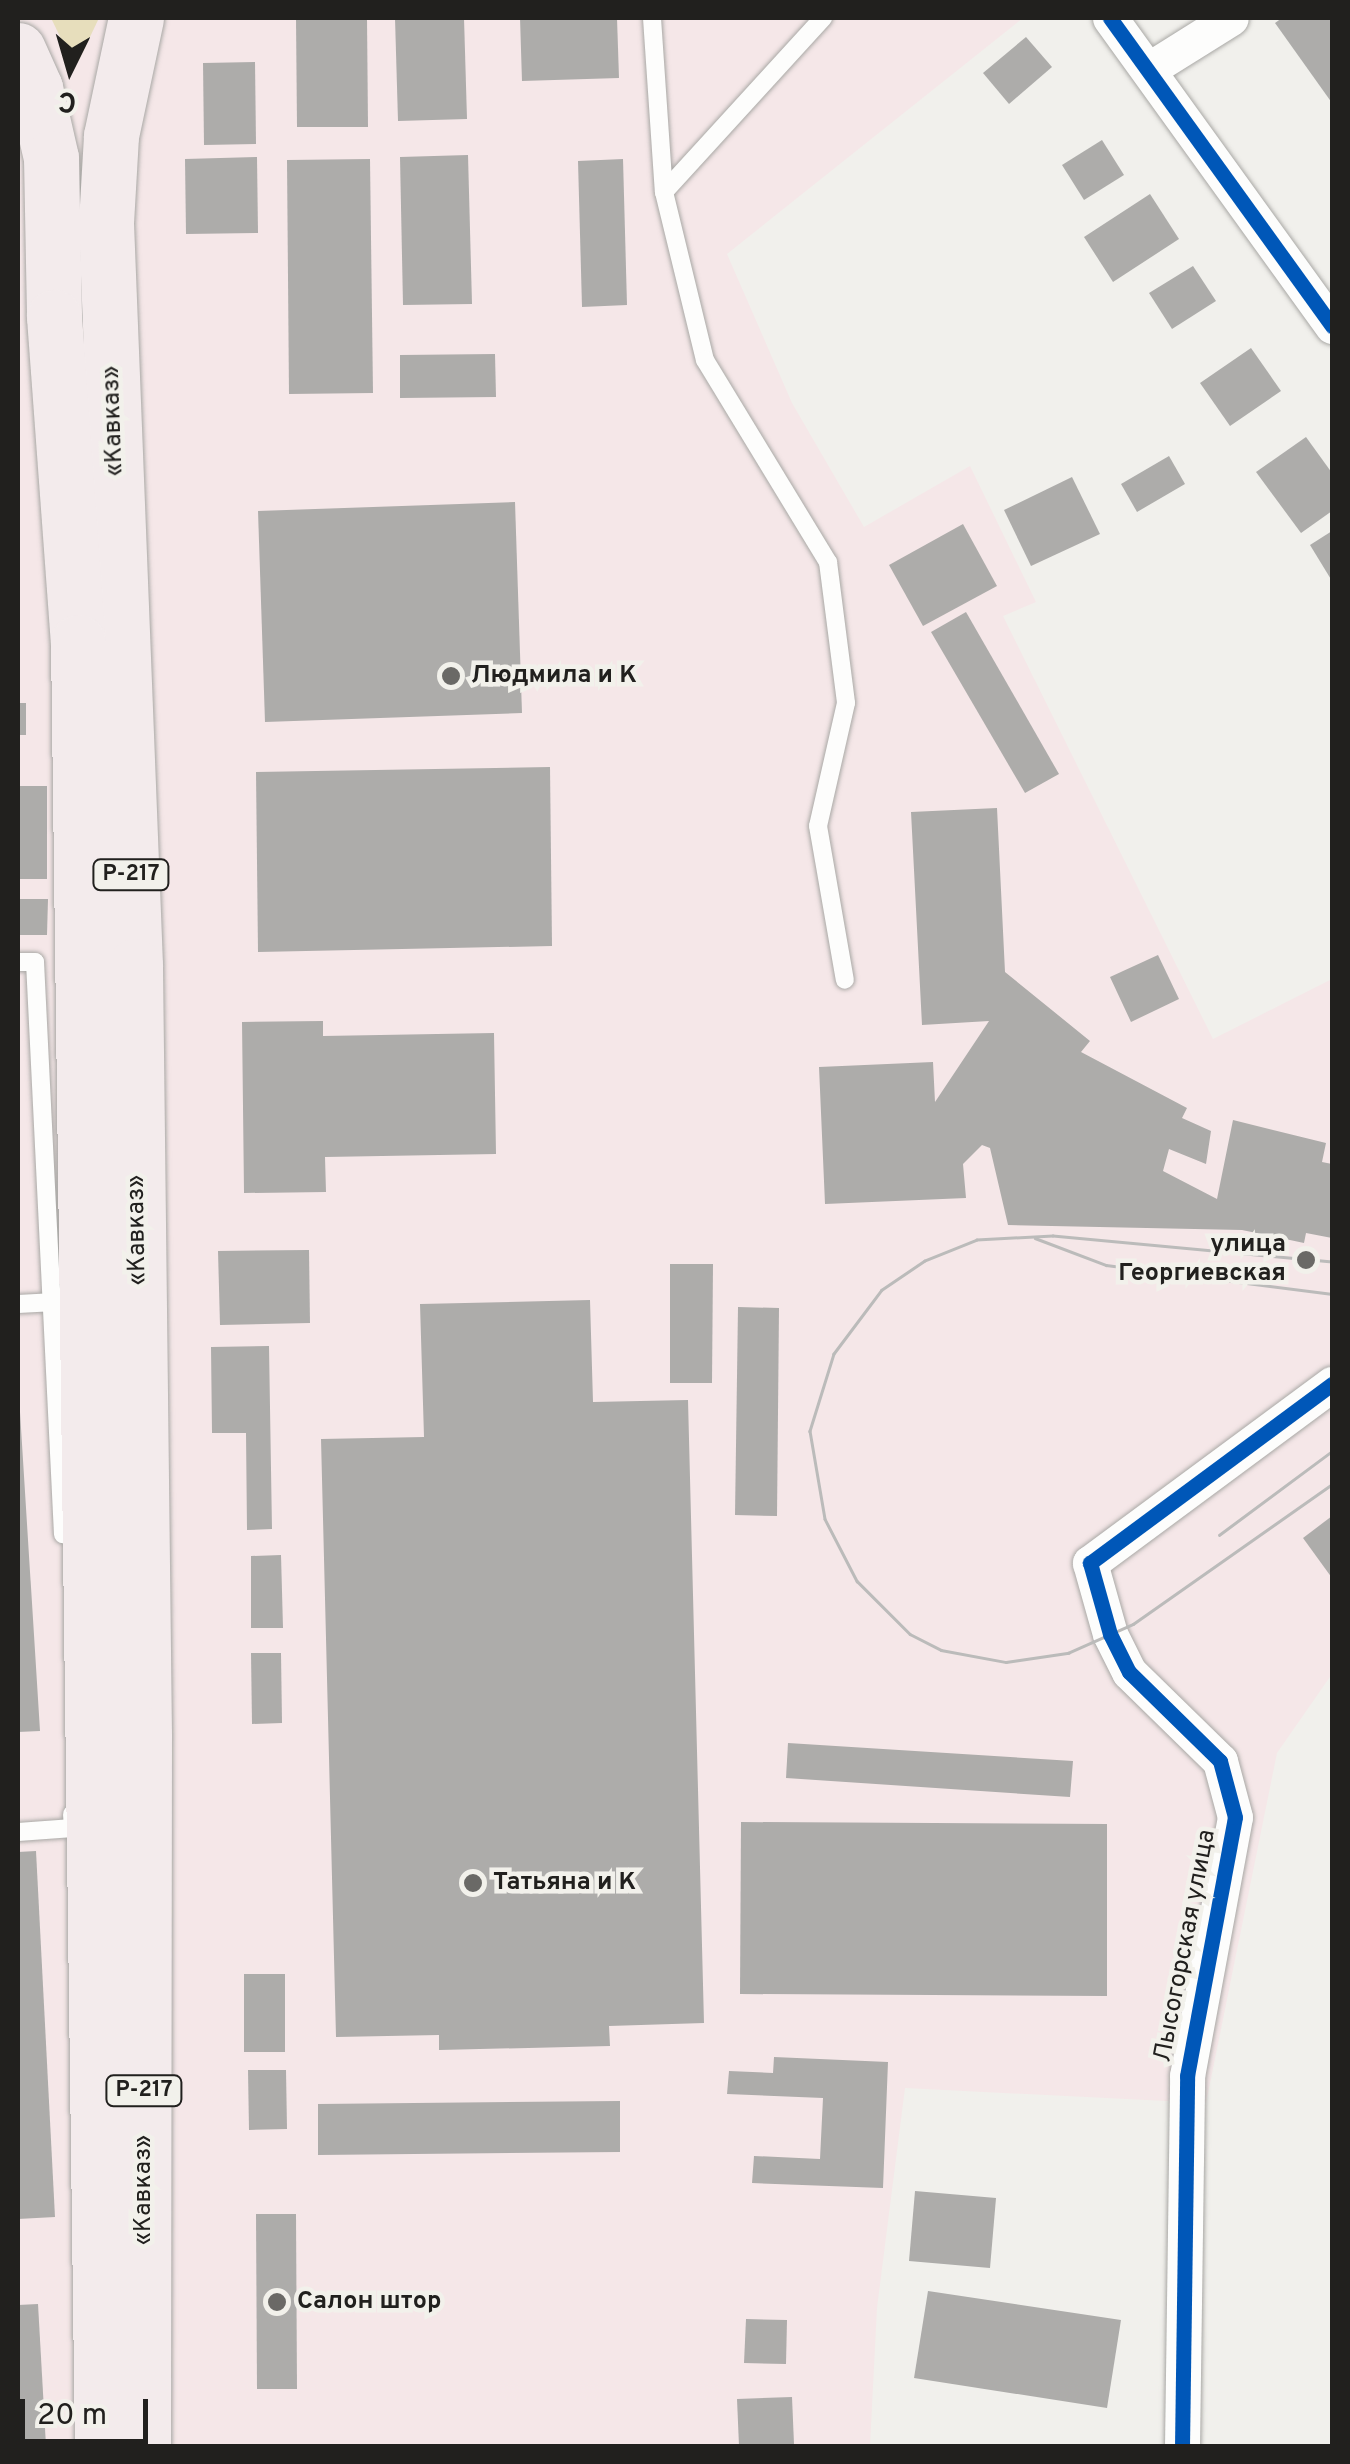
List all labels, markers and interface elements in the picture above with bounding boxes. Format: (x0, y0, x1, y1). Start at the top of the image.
north arrow (20, 20, 120, 120)
text: С (57, 81, 78, 119)
street label: «Кавказ» (97, 365, 131, 477)
place label: Людмила и К (471, 661, 637, 691)
marker: Людмила и К (440, 665, 462, 687)
road number: Р-217 (91, 858, 171, 892)
street label: «Кавказ» (122, 1174, 154, 1286)
place label: улица Георгиевская (1118, 1231, 1286, 1290)
marker: улица Георгиевская (1295, 1249, 1317, 1271)
street label: Лысогорская улица (1149, 1827, 1223, 2065)
place label: Татьяна и К (493, 1868, 636, 1898)
marker: Татьяна и К (462, 1872, 484, 1894)
road number: Р-217 (104, 2074, 184, 2108)
street label: «Кавказ» (129, 2135, 159, 2245)
place label: Салон штор (297, 2287, 441, 2317)
marker: Салон штор (266, 2291, 288, 2313)
scale bar (25, 2379, 152, 2441)
text: 20 m (37, 2398, 107, 2435)

